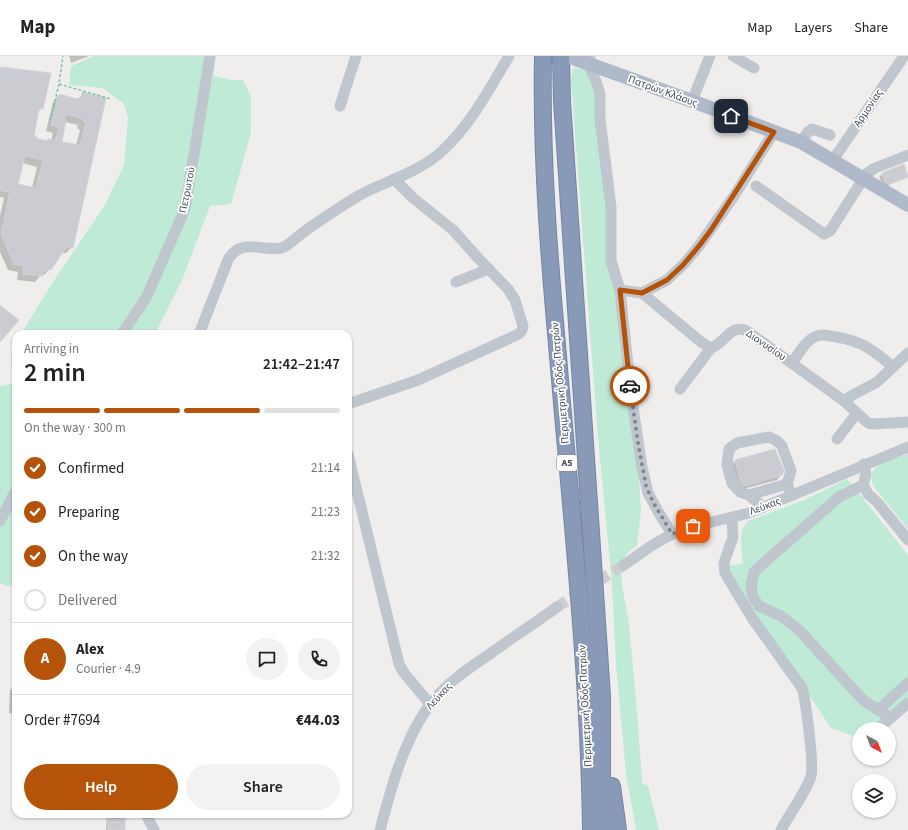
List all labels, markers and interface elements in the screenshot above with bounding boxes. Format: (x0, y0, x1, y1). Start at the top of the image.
text: Map (20, 14, 55, 41)
text: Map (747, 18, 772, 38)
text: Layers (794, 18, 832, 38)
text: Share (854, 18, 888, 38)
street label: Πατρών Κλάους (626, 71, 700, 111)
street label: Αρμονίας (850, 86, 886, 130)
pin (714, 99, 748, 133)
icon: home (720, 105, 742, 127)
street label: Πετρωτού (175, 166, 199, 214)
street label: Περιμετρική Οδός Πατρών (547, 322, 573, 444)
street label: Διονυσίου (743, 326, 789, 364)
text: Arriving in (24, 340, 79, 358)
text: 2 min (24, 354, 86, 391)
text: 21:42–21:47 (263, 354, 340, 375)
courier (610, 366, 650, 406)
icon: car (619, 375, 641, 397)
text: On the way · 300 m (24, 419, 126, 437)
road number: Α5 (557, 455, 577, 471)
icon: check (24, 457, 46, 479)
text: Confirmed (58, 458, 124, 479)
text: 21:14 (311, 459, 340, 477)
street label: Λεύκας (747, 493, 783, 519)
icon: check (24, 501, 46, 523)
text: Preparing (58, 502, 119, 523)
text: 21:23 (311, 503, 340, 521)
pin (676, 509, 710, 543)
icon: bag (682, 515, 704, 537)
icon: check (24, 545, 46, 567)
text: On the way (58, 546, 128, 567)
text: 21:32 (311, 547, 340, 565)
text: Delivered (58, 590, 117, 611)
button: chat (246, 638, 288, 680)
button: phone (298, 638, 340, 680)
text: Alex (76, 639, 104, 660)
street label: Περιμετρική Οδός Πατρών (574, 645, 596, 767)
text: A (41, 648, 49, 669)
text: Courier · 4.9 (76, 660, 141, 678)
street label: Λεύκας (423, 679, 456, 713)
text: Order #7694 (24, 710, 100, 731)
text: €44.03 (296, 710, 340, 731)
north arrow (852, 722, 896, 766)
map controls (852, 722, 896, 818)
button: Help (24, 764, 178, 810)
button: Share (186, 764, 340, 810)
button: layers (852, 774, 896, 818)

